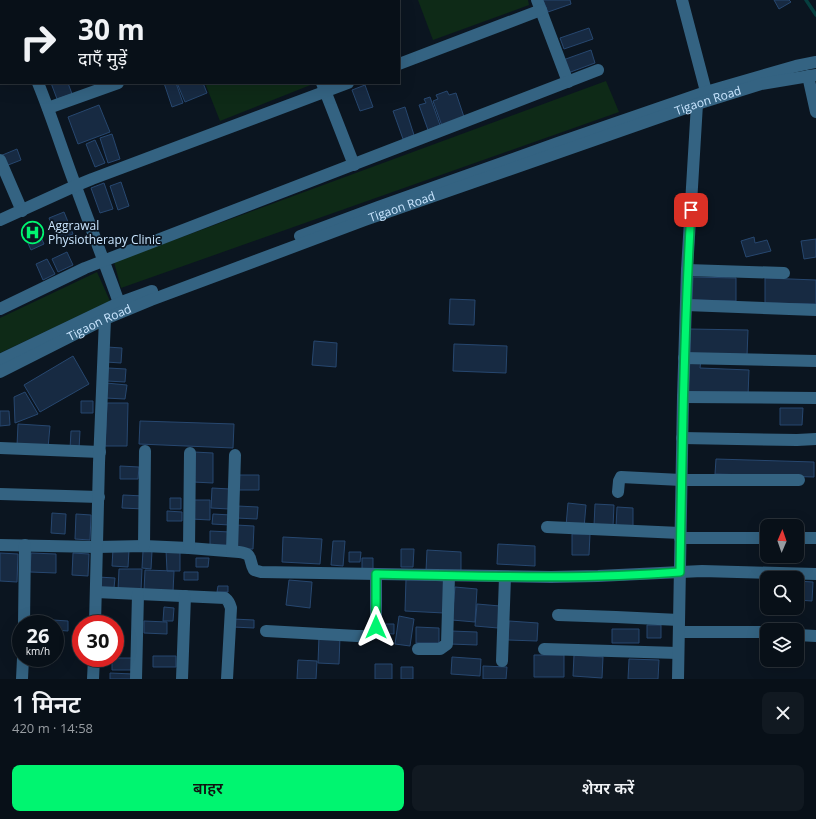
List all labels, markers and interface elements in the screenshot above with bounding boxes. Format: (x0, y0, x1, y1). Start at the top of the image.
text: 30 m (78, 10, 145, 48)
icon: right (12, 16, 64, 68)
text: दाएँ मुड़ें (78, 46, 127, 70)
street label: Tigaon Road (672, 82, 743, 119)
street label: Tigaon Road (366, 187, 437, 226)
pin (674, 193, 708, 227)
icon: arrive (680, 199, 702, 221)
place label: Aggrawal Physiotherapy Clinic (48, 217, 161, 248)
hospital icon: Aggrawal Physiotherapy Clinic (19, 220, 45, 246)
street label: Tigaon Road (64, 300, 134, 345)
north arrow (760, 519, 804, 563)
map controls (760, 519, 804, 667)
button: search (760, 571, 804, 615)
position arrow (355, 606, 397, 648)
speed limit sign: 30 (72, 615, 124, 667)
text: 26 (27, 622, 49, 649)
button: layers (760, 623, 804, 667)
text: km/h (26, 644, 50, 658)
text: 1 मिनट (12, 687, 81, 720)
button: close (762, 692, 804, 734)
text: 420 m · 14:58 (12, 719, 93, 737)
button: बाहर (12, 765, 404, 811)
button: शेयर करें (412, 765, 804, 811)

